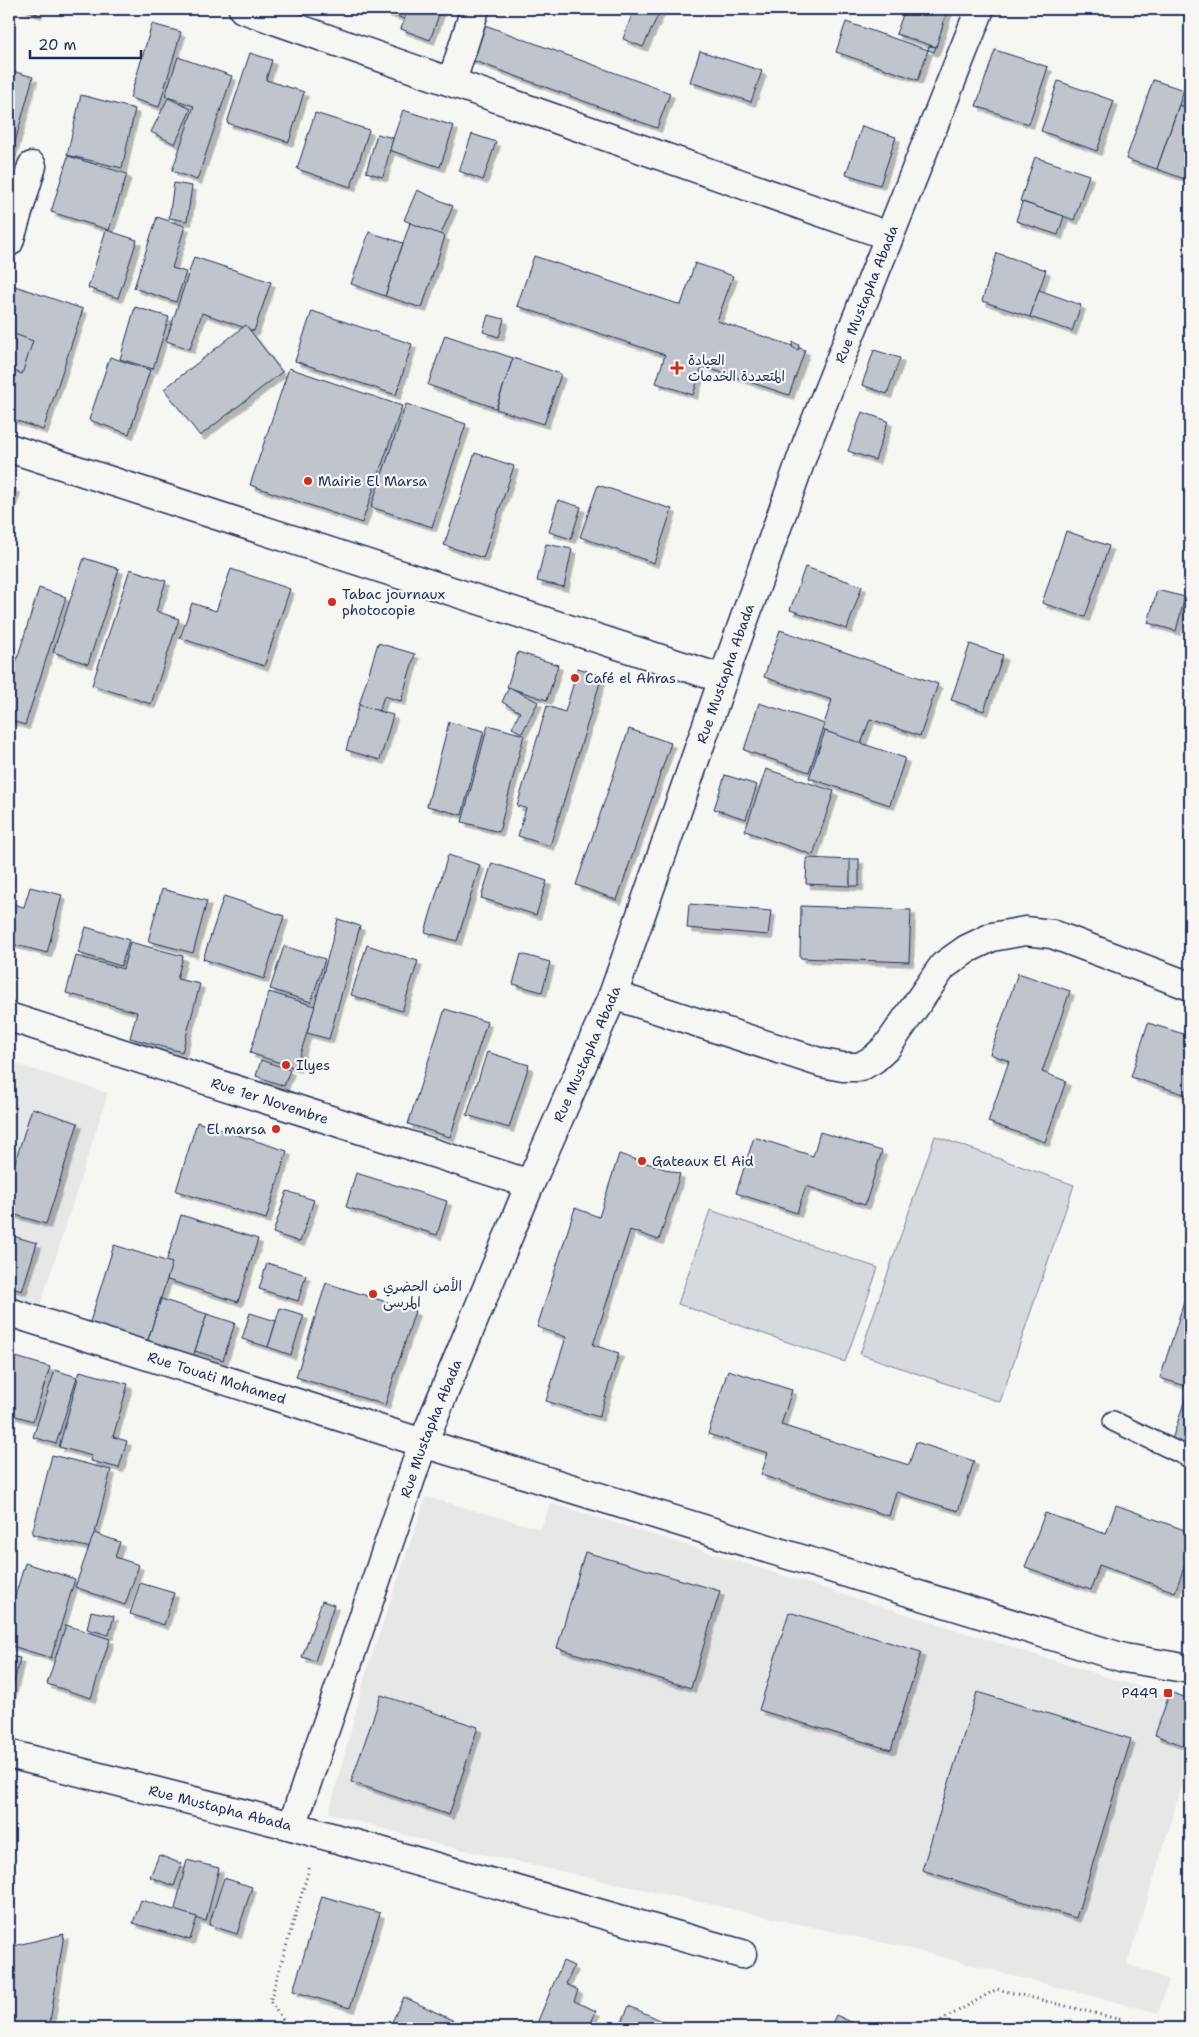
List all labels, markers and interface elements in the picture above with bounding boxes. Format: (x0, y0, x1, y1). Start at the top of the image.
scale bar (30, 28, 141, 60)
text: 20 m (38, 35, 77, 55)
street label: Rue Mustapha Abada (831, 222, 902, 366)
place label: العيادة المتعددة الخدمات (688, 351, 785, 385)
marker: العيادة المتعددة الخدمات (670, 361, 684, 375)
place label: Mairie El Marsa (318, 472, 428, 490)
marker: Mairie El Marsa (302, 475, 314, 487)
place label: Tabac journaux photocopie (342, 585, 445, 619)
marker: Tabac journaux photocopie (326, 596, 338, 608)
street label: Rue Mustapha Abada (692, 601, 758, 746)
place label: Café el Ahras (585, 669, 676, 687)
marker: Café el Ahras (569, 672, 581, 684)
street label: Rue Mustapha Abada (549, 983, 625, 1125)
place label: Ilyes (296, 1056, 330, 1074)
marker: Ilyes (280, 1059, 292, 1071)
street label: Rue 1er Novembre (209, 1073, 331, 1128)
place label: El marsa (206, 1120, 266, 1138)
marker: El marsa (270, 1123, 282, 1135)
place label: Gateaux El Aid (652, 1152, 754, 1170)
marker: Gateaux El Aid (636, 1155, 648, 1167)
place label: الأمن الحضري المرسى (383, 1277, 462, 1311)
marker: الأمن الحضري المرسى (367, 1288, 379, 1300)
street label: Rue Touati Mohamed (145, 1347, 288, 1408)
street label: Rue Mustapha Abada (396, 1356, 466, 1500)
place label: P449 (1121, 1684, 1158, 1702)
marker: P449 (1162, 1687, 1174, 1699)
street label: Rue Mustapha Abada (147, 1781, 294, 1835)

